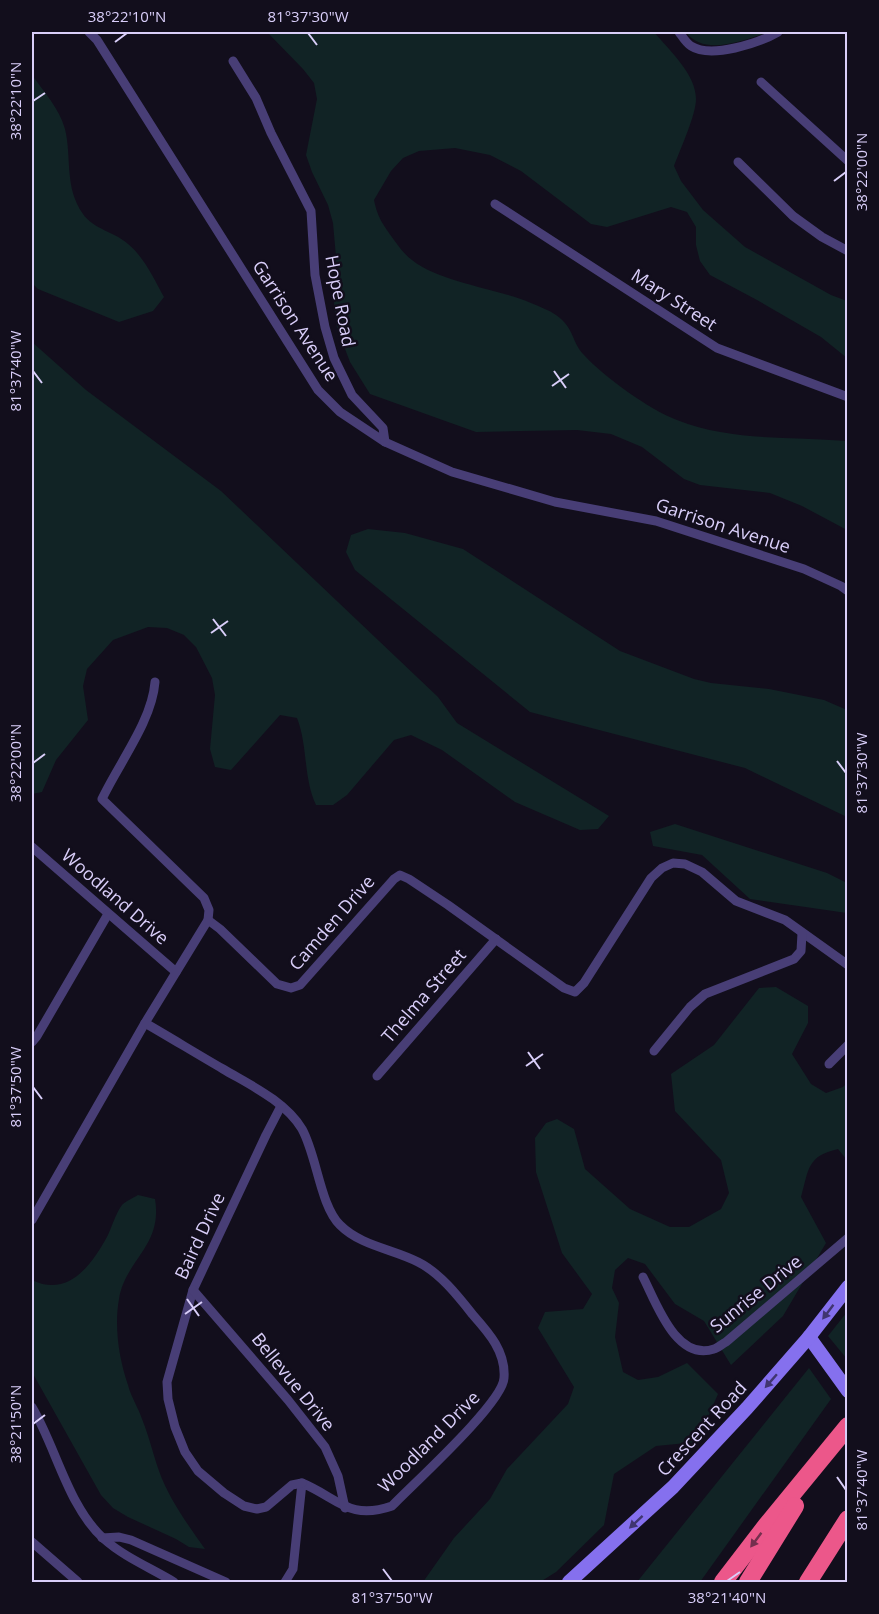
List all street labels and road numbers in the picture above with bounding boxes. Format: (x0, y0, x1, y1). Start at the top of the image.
street label: Hope Road (320, 253, 362, 349)
street label: Garrison Avenue (248, 255, 344, 386)
street label: Mary Street (627, 263, 722, 336)
street label: Garrison Avenue (653, 492, 794, 558)
street label: Woodland Drive (57, 843, 174, 949)
street label: Camden Drive (283, 870, 379, 975)
street label: Thelma Street (376, 943, 471, 1047)
street label: Baird Drive (169, 1188, 230, 1283)
street label: Sunrise Drive (705, 1249, 806, 1338)
street label: Bellevue Drive (247, 1327, 341, 1435)
street label: Crescent Road (651, 1376, 751, 1481)
street label: Woodland Drive (372, 1385, 484, 1497)

